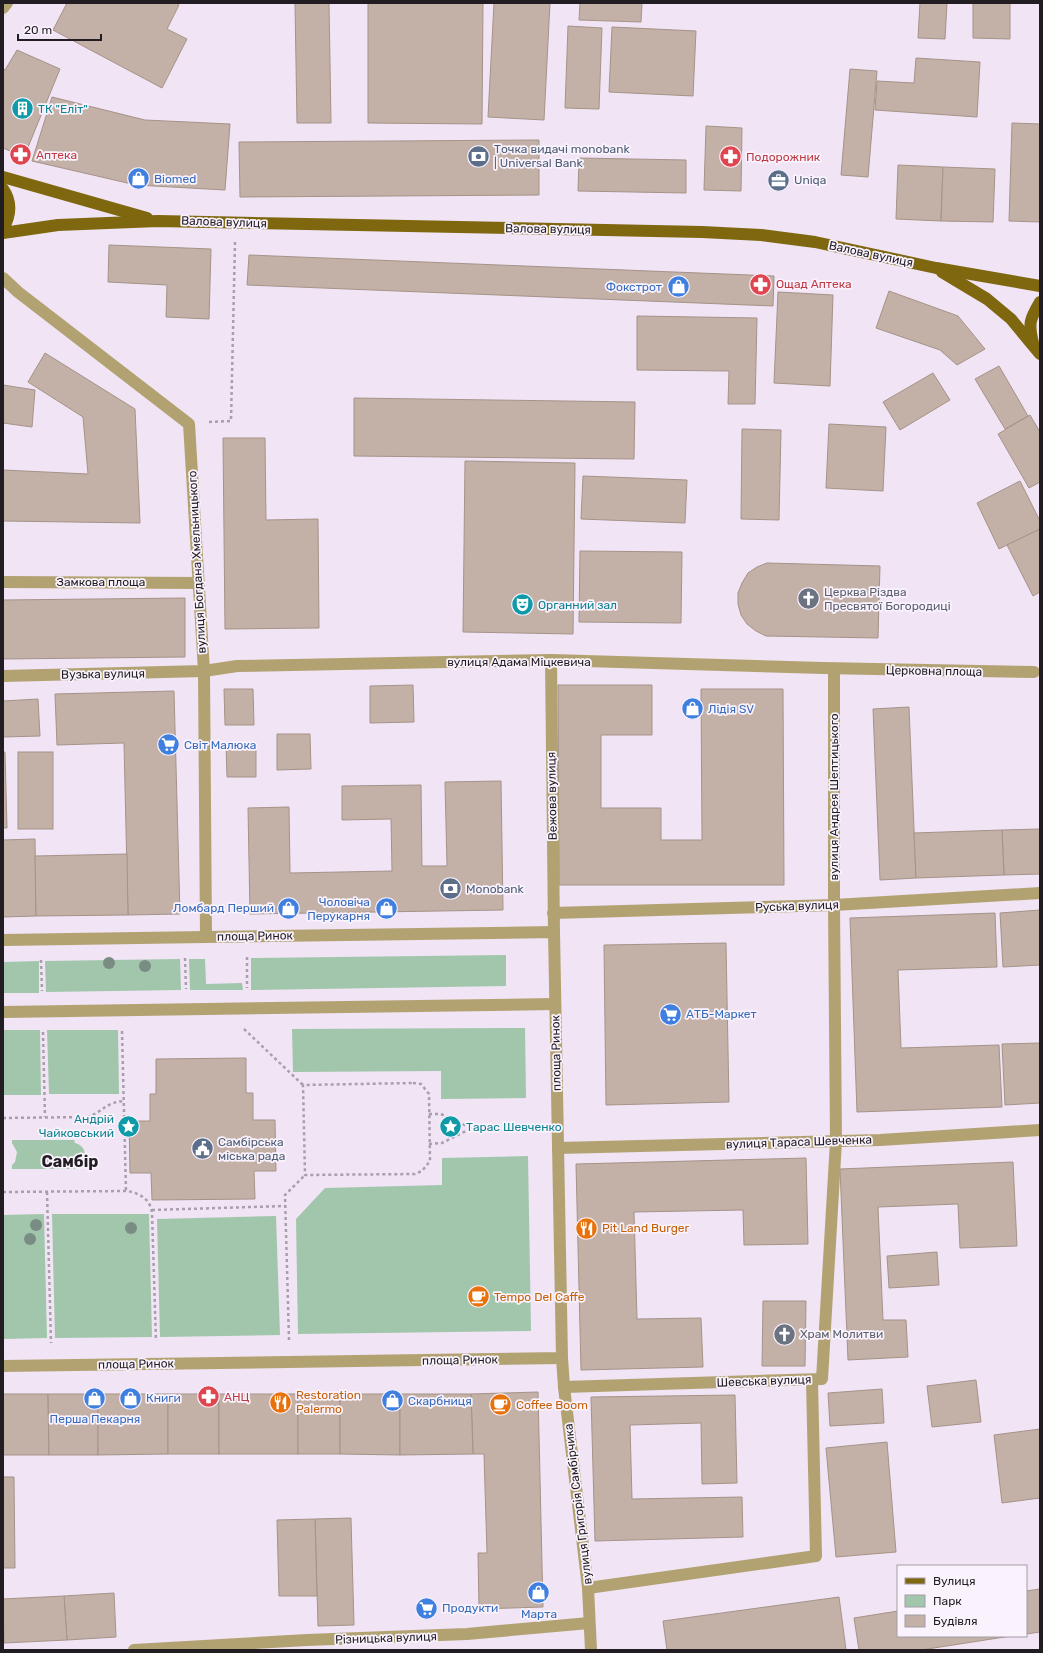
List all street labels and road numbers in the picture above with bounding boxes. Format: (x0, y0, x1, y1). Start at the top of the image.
street label: Валова вулиця (181, 214, 267, 230)
street label: Валова вулиця (505, 221, 591, 237)
street label: Валова вулиця (828, 238, 914, 270)
street label: вулиця Богдана Хмельницького (185, 470, 209, 654)
street label: Замкова площа (57, 575, 145, 589)
street label: вулиця Адама Міцкевича (447, 655, 591, 669)
street label: Церковна площа (886, 663, 982, 679)
street label: Вузька вулиця (61, 666, 145, 682)
street label: вулиця Андрея Шептицького (827, 713, 841, 881)
street label: Вежова вулиця (544, 752, 560, 840)
street label: Руська вулиця (755, 898, 839, 914)
street label: площа Ринок (217, 928, 294, 944)
street label: площа Ринок (548, 1014, 564, 1091)
street label: вулиця Тараса Шевченка (726, 1132, 872, 1152)
street label: площа Ринок (422, 1352, 499, 1368)
street label: площа Ринок (98, 1356, 175, 1372)
street label: Шевська вулиця (716, 1372, 812, 1390)
street label: вулиця Григорія Самбірчика (561, 1423, 595, 1585)
street label: Різницька вулиця (335, 1629, 437, 1647)

